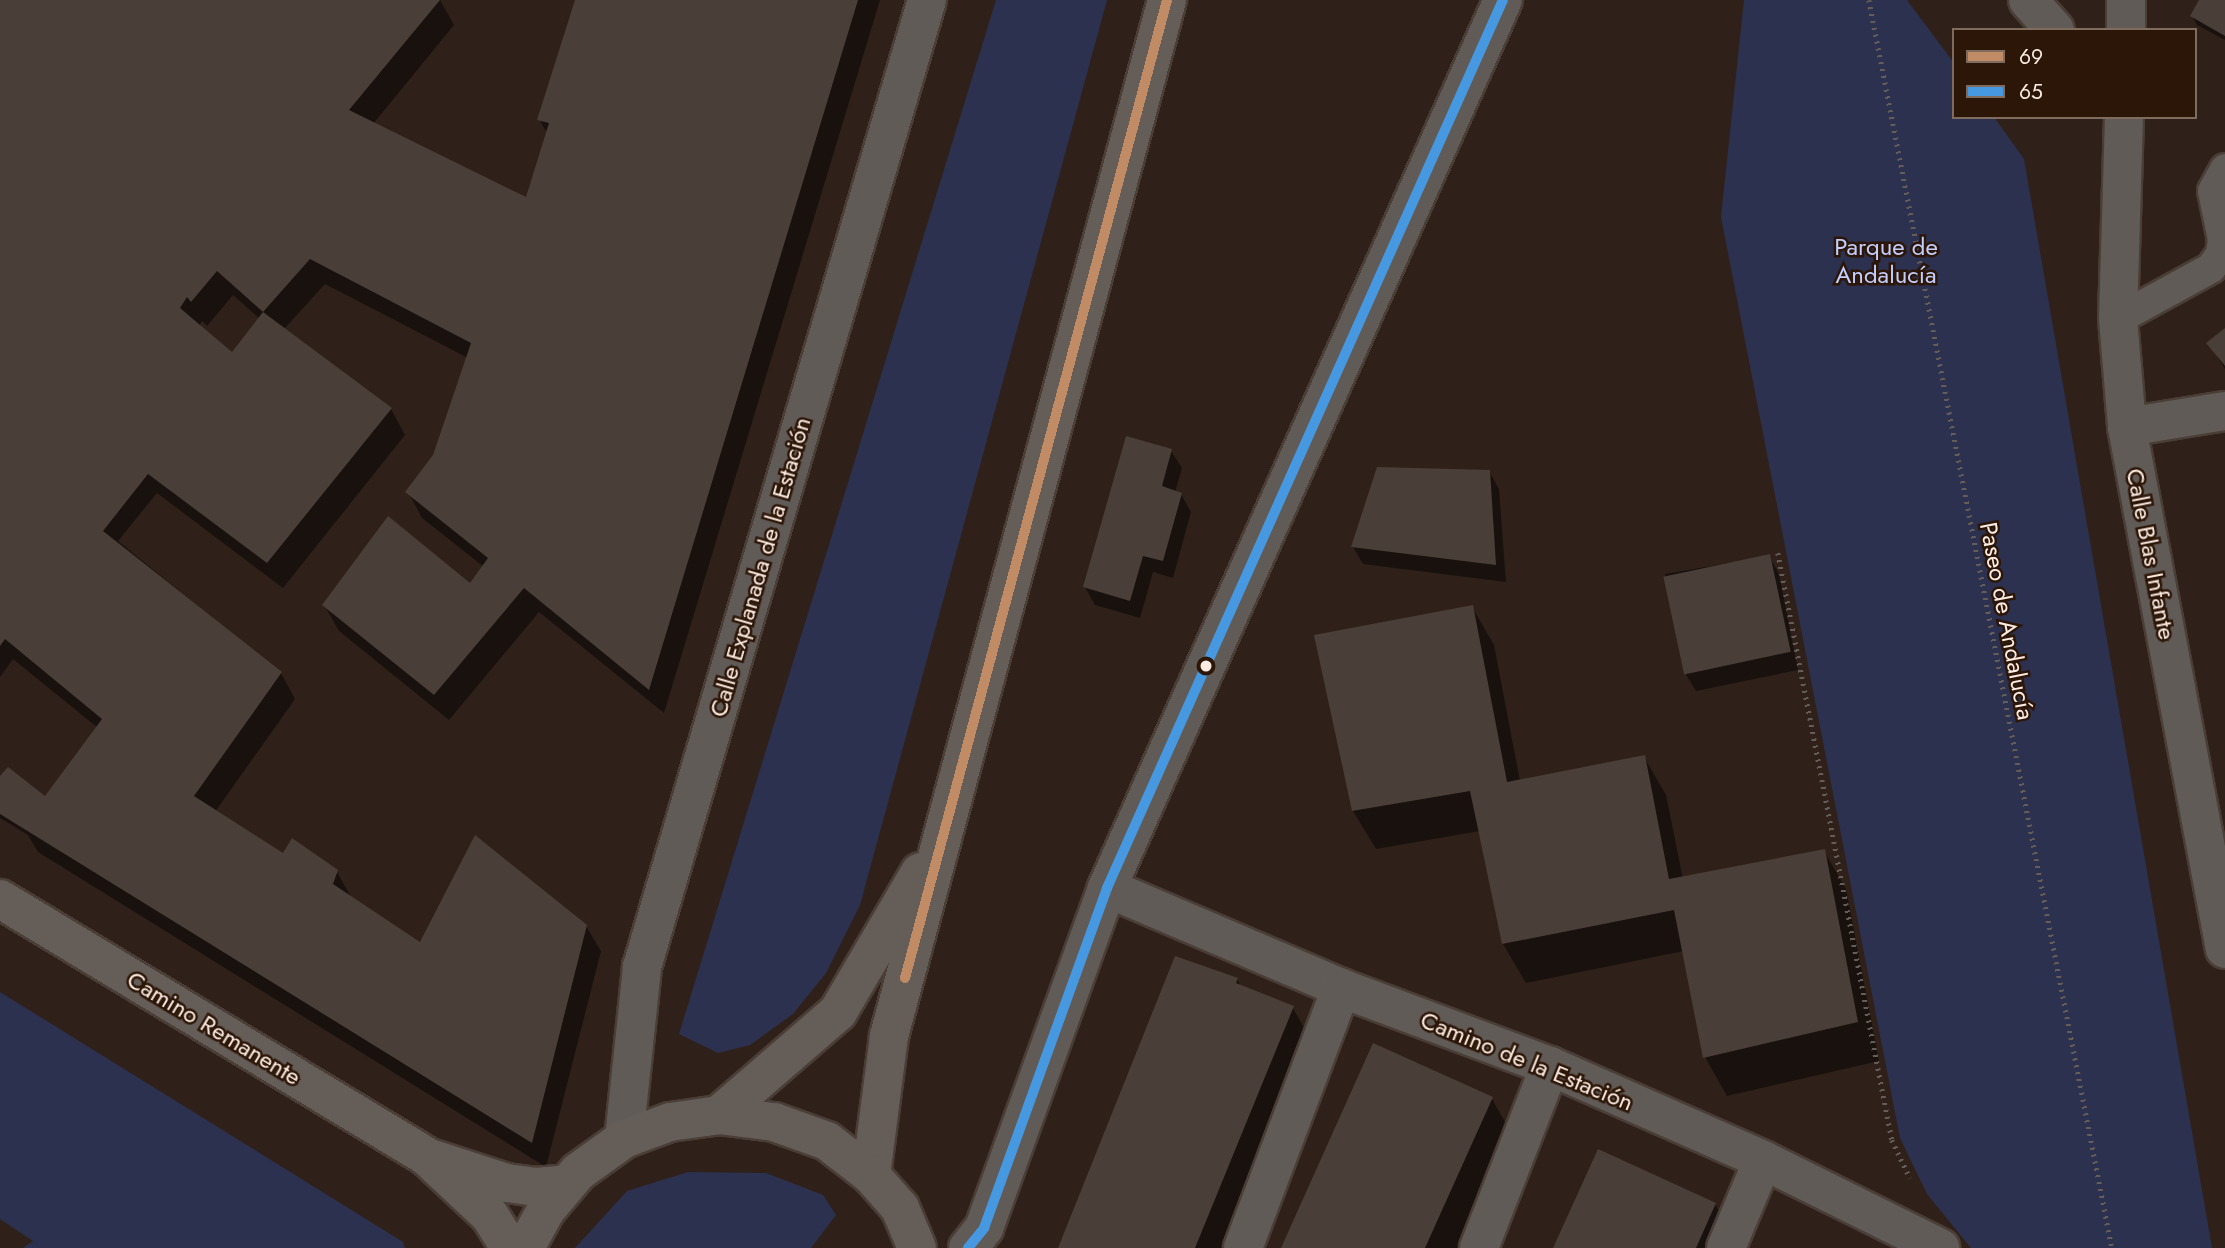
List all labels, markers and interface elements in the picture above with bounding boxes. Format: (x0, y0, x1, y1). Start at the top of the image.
legend (1952, 28, 2197, 119)
text: 69 (2019, 42, 2043, 72)
text: 65 (2019, 77, 2043, 107)
park label: Parque de Andalucía (1834, 233, 1938, 289)
street label: Calle Explanada de la Estación (703, 414, 817, 720)
street label: Calle Blas Infante (2120, 466, 2182, 642)
street label: Paseo de Andalucía (1974, 520, 2040, 722)
unlabelled marker (1199, 659, 1213, 673)
street label: Camino Remanente (122, 965, 306, 1091)
street label: Camino de la Estación (1416, 1005, 1638, 1117)

